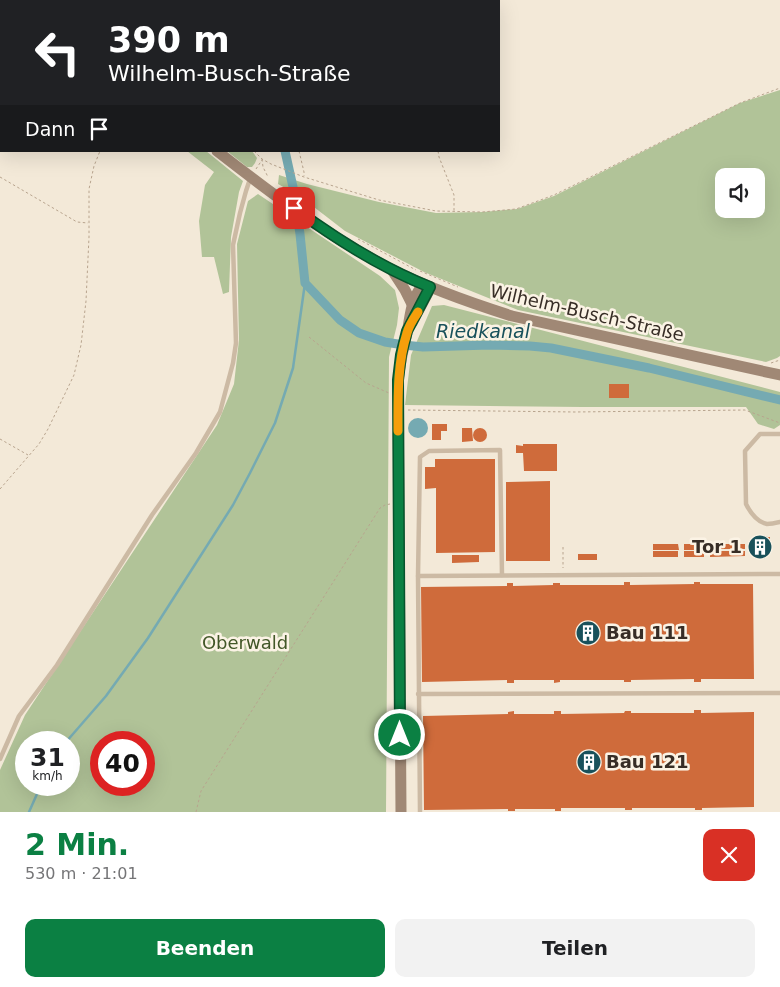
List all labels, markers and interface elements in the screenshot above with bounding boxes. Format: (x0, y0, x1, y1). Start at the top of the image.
icon: left (25, 20, 90, 85)
text: 390 m (108, 20, 230, 60)
text: Wilhelm-Busch-Straße (108, 61, 351, 86)
icon: arrive (85, 115, 113, 143)
text: Dann (25, 118, 75, 140)
map controls (715, 168, 765, 218)
button: sound (715, 168, 765, 218)
pin (273, 187, 315, 229)
icon: arrive (280, 194, 308, 222)
street label: Wilhelm-Busch-Straße (488, 280, 686, 345)
water label: Riedkanal (436, 320, 531, 342)
building icon: Tor 1 (747, 534, 773, 560)
place label: Tor 1 (692, 536, 742, 557)
building icon: Bau 111 (575, 620, 601, 646)
place label: Bau 111 (606, 622, 689, 643)
park label: Oberwald (202, 632, 288, 653)
position arrow (373, 708, 425, 760)
speed limit sign: 40 (90, 731, 155, 796)
text: 31 (30, 743, 65, 772)
building icon: Bau 121 (576, 749, 602, 775)
place label: Bau 121 (606, 751, 689, 772)
text: km/h (32, 769, 63, 783)
text: 2 Min. (25, 827, 129, 862)
button: close (703, 829, 755, 881)
text: 530 m · 21:01 (25, 864, 138, 883)
button: Beenden (25, 919, 385, 977)
button: Teilen (395, 919, 755, 977)

